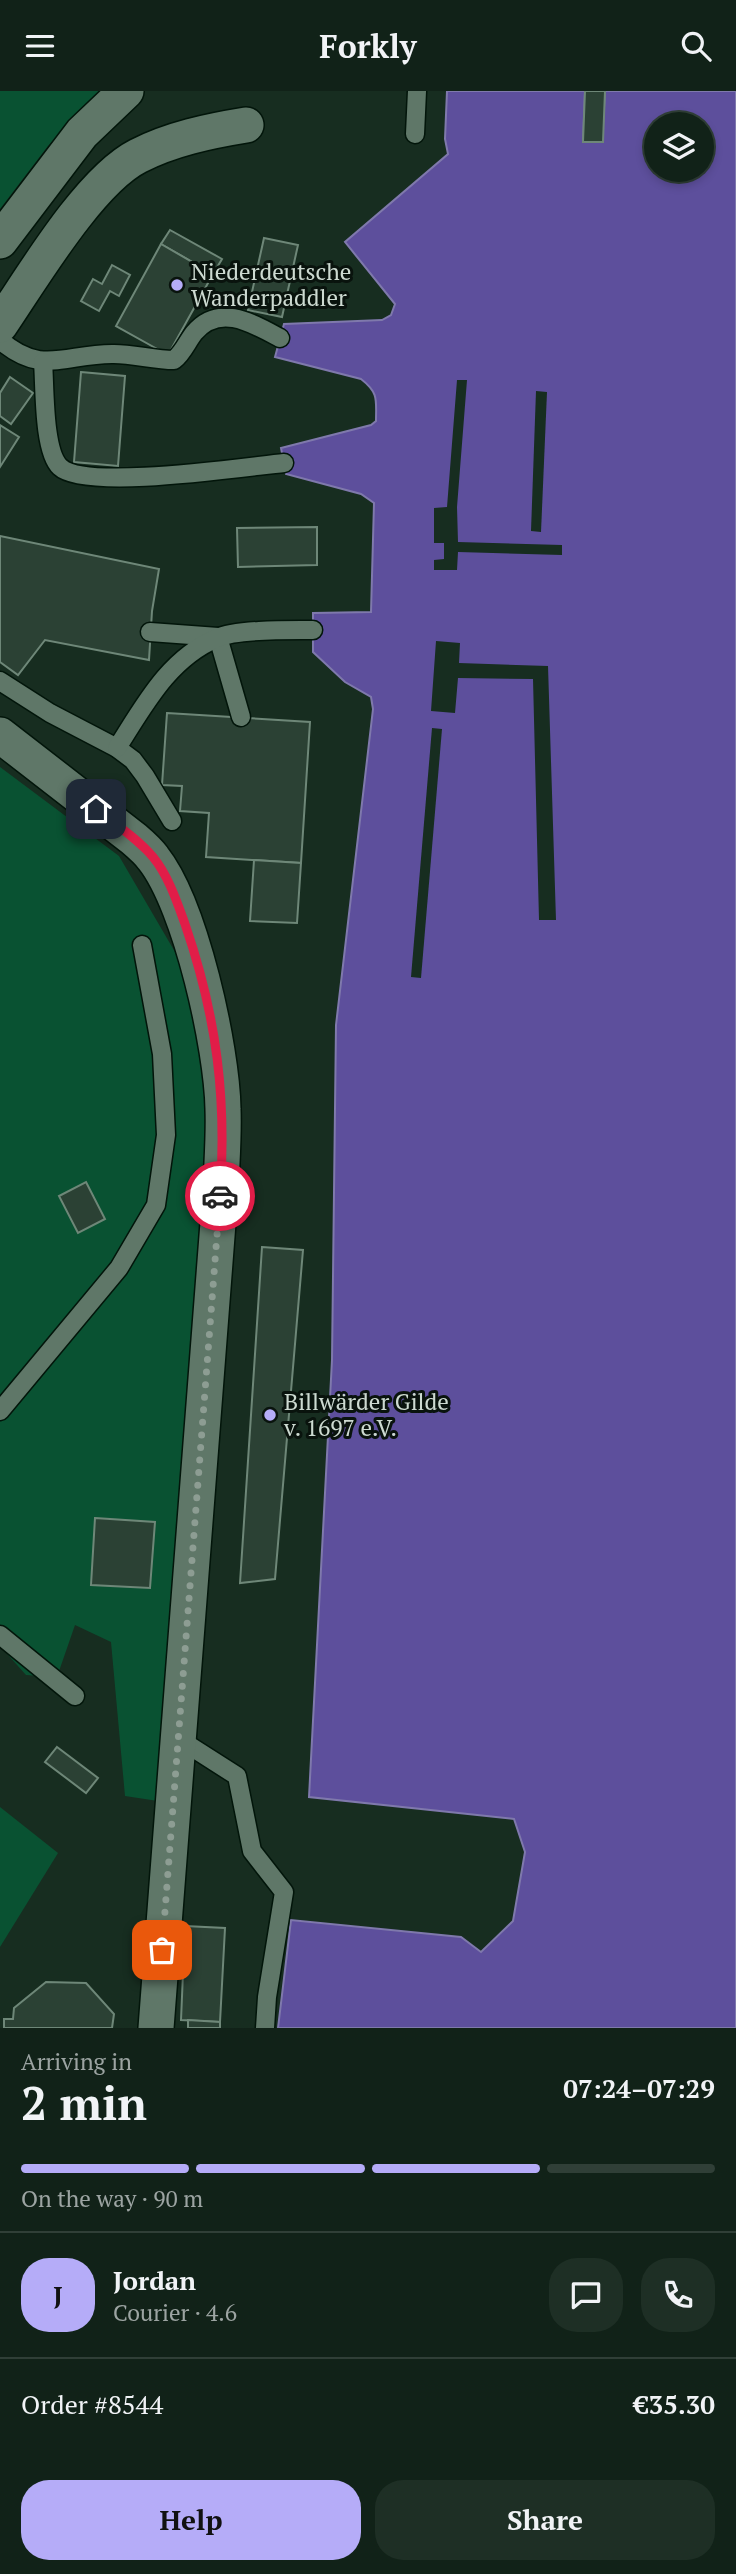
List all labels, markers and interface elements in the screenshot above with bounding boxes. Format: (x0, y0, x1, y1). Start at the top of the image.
text: Forkly (319, 25, 417, 67)
icon: menu (21, 27, 59, 65)
icon: search (677, 27, 715, 65)
map controls (644, 112, 714, 182)
button: layers (644, 112, 714, 182)
place label: Niederdeutsche Wanderpaddler (191, 256, 351, 313)
marker: Niederdeutsche Wanderpaddler (169, 277, 185, 293)
pin (66, 779, 126, 839)
icon: home (77, 790, 115, 828)
courier (185, 1161, 255, 1231)
icon: car (201, 1177, 239, 1215)
place label: Billwärder Gilde v. 1697 e.V. (283, 1386, 449, 1443)
marker: Billwärder Gilde v. 1697 e.V. (262, 1407, 278, 1423)
pin (132, 1920, 192, 1980)
icon: bag (143, 1931, 181, 1969)
text: Arriving in (21, 2046, 132, 2077)
text: 07:24–07:29 (563, 2071, 715, 2105)
text: 2 min (21, 2072, 147, 2133)
text: On the way · 90 m (21, 2183, 203, 2214)
button: chat (549, 2258, 623, 2332)
button: phone (641, 2258, 715, 2332)
text: Jordan (113, 2263, 196, 2297)
text: J (53, 2278, 63, 2312)
text: Courier · 4.6 (113, 2297, 237, 2328)
text: Order #8544 (21, 2387, 163, 2421)
text: €35.30 (634, 2387, 715, 2421)
button: Help (21, 2480, 361, 2560)
button: Share (375, 2480, 715, 2560)

